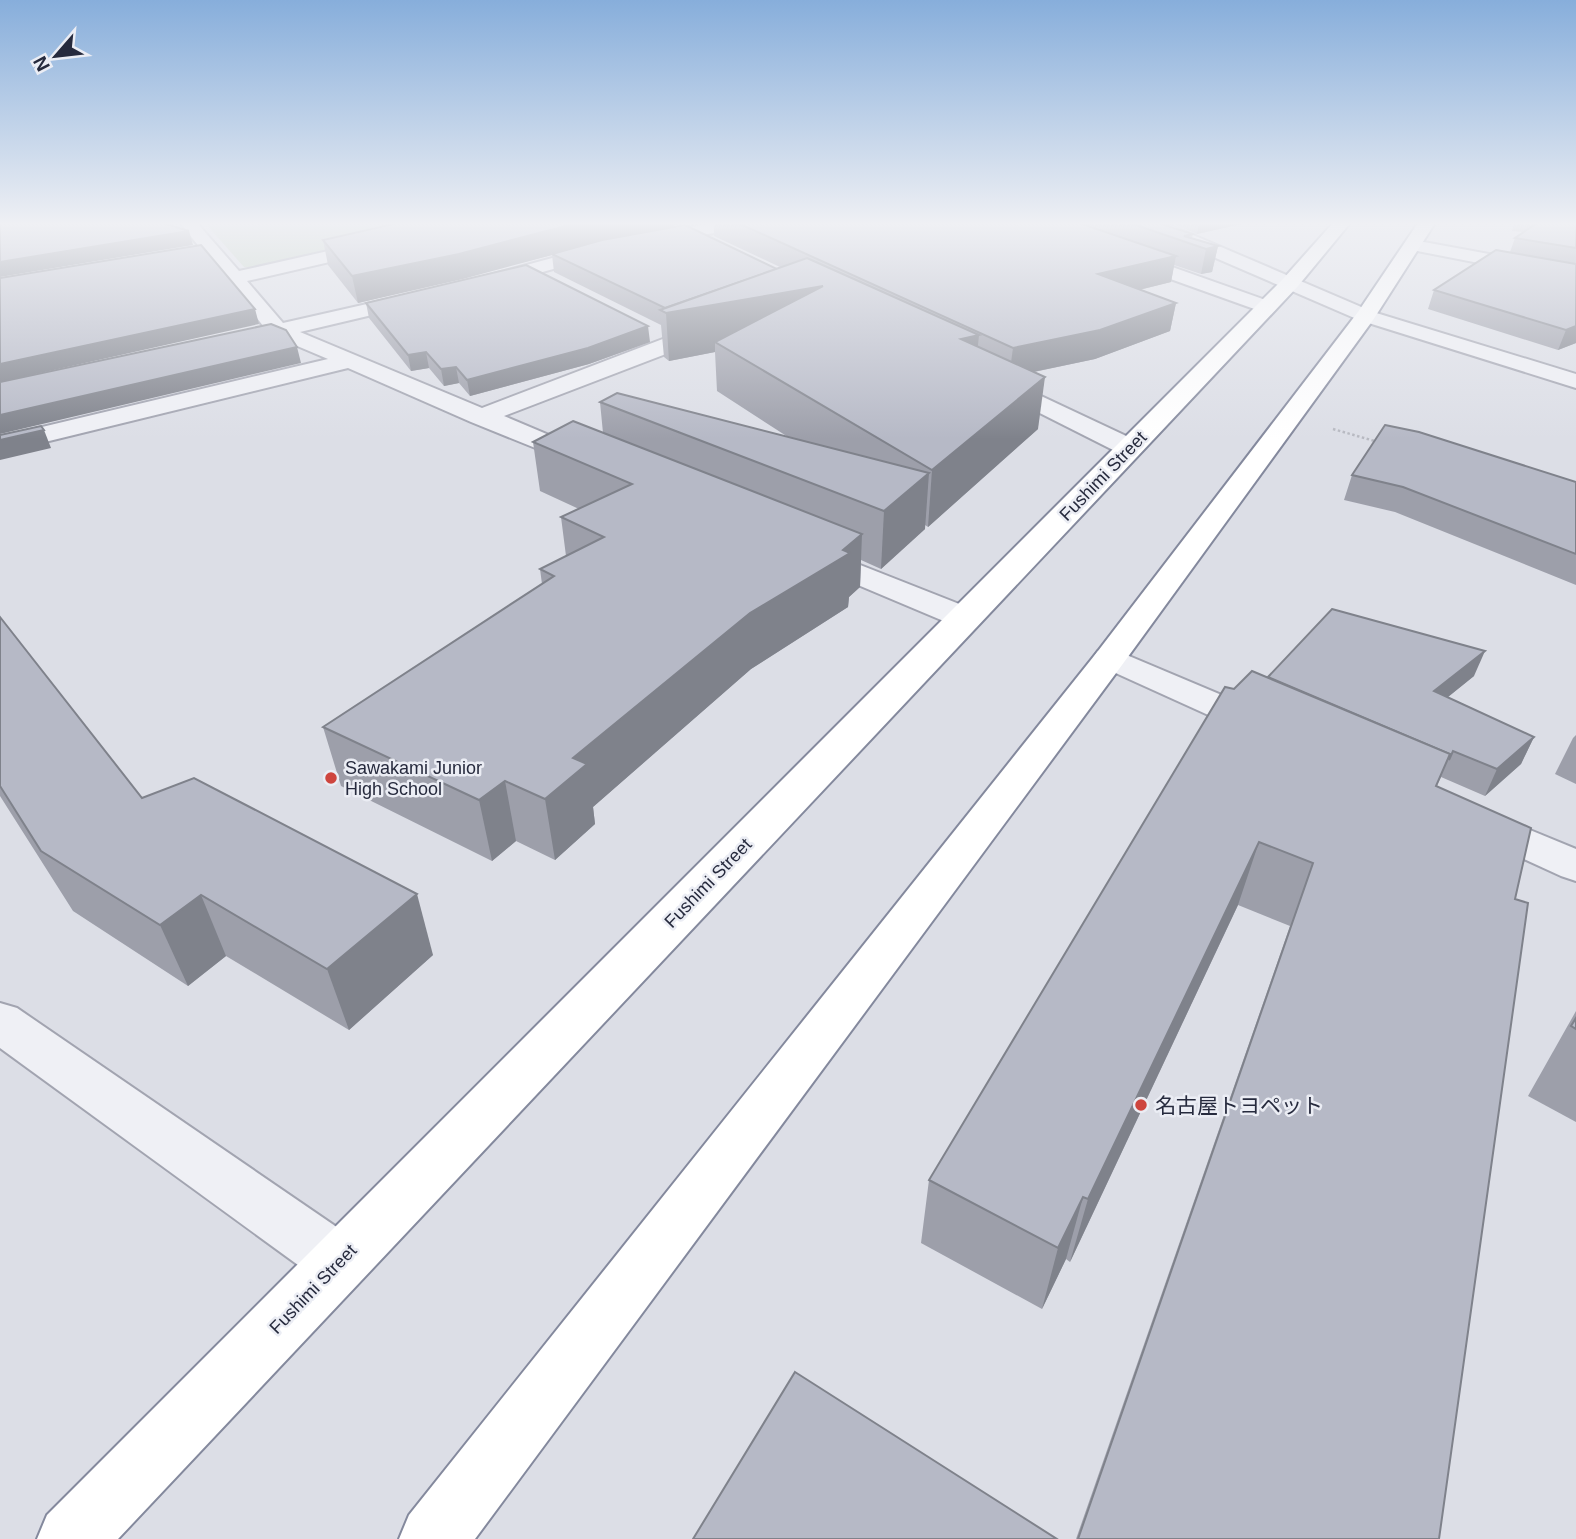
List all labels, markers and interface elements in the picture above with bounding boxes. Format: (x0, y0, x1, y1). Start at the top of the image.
north arrow (21, 21, 91, 91)
text: N (29, 53, 54, 75)
street label: Fushimi Street (1056, 427, 1150, 525)
place label: Sawakami Junior High School (345, 758, 482, 799)
marker: Sawakami Junior High School (323, 770, 339, 786)
street label: Fushimi Street (661, 834, 755, 932)
place label: 名古屋トヨペット (1155, 1094, 1323, 1117)
marker: 名古屋トヨペット (1133, 1097, 1149, 1113)
street label: Fushimi Street (266, 1240, 360, 1338)

